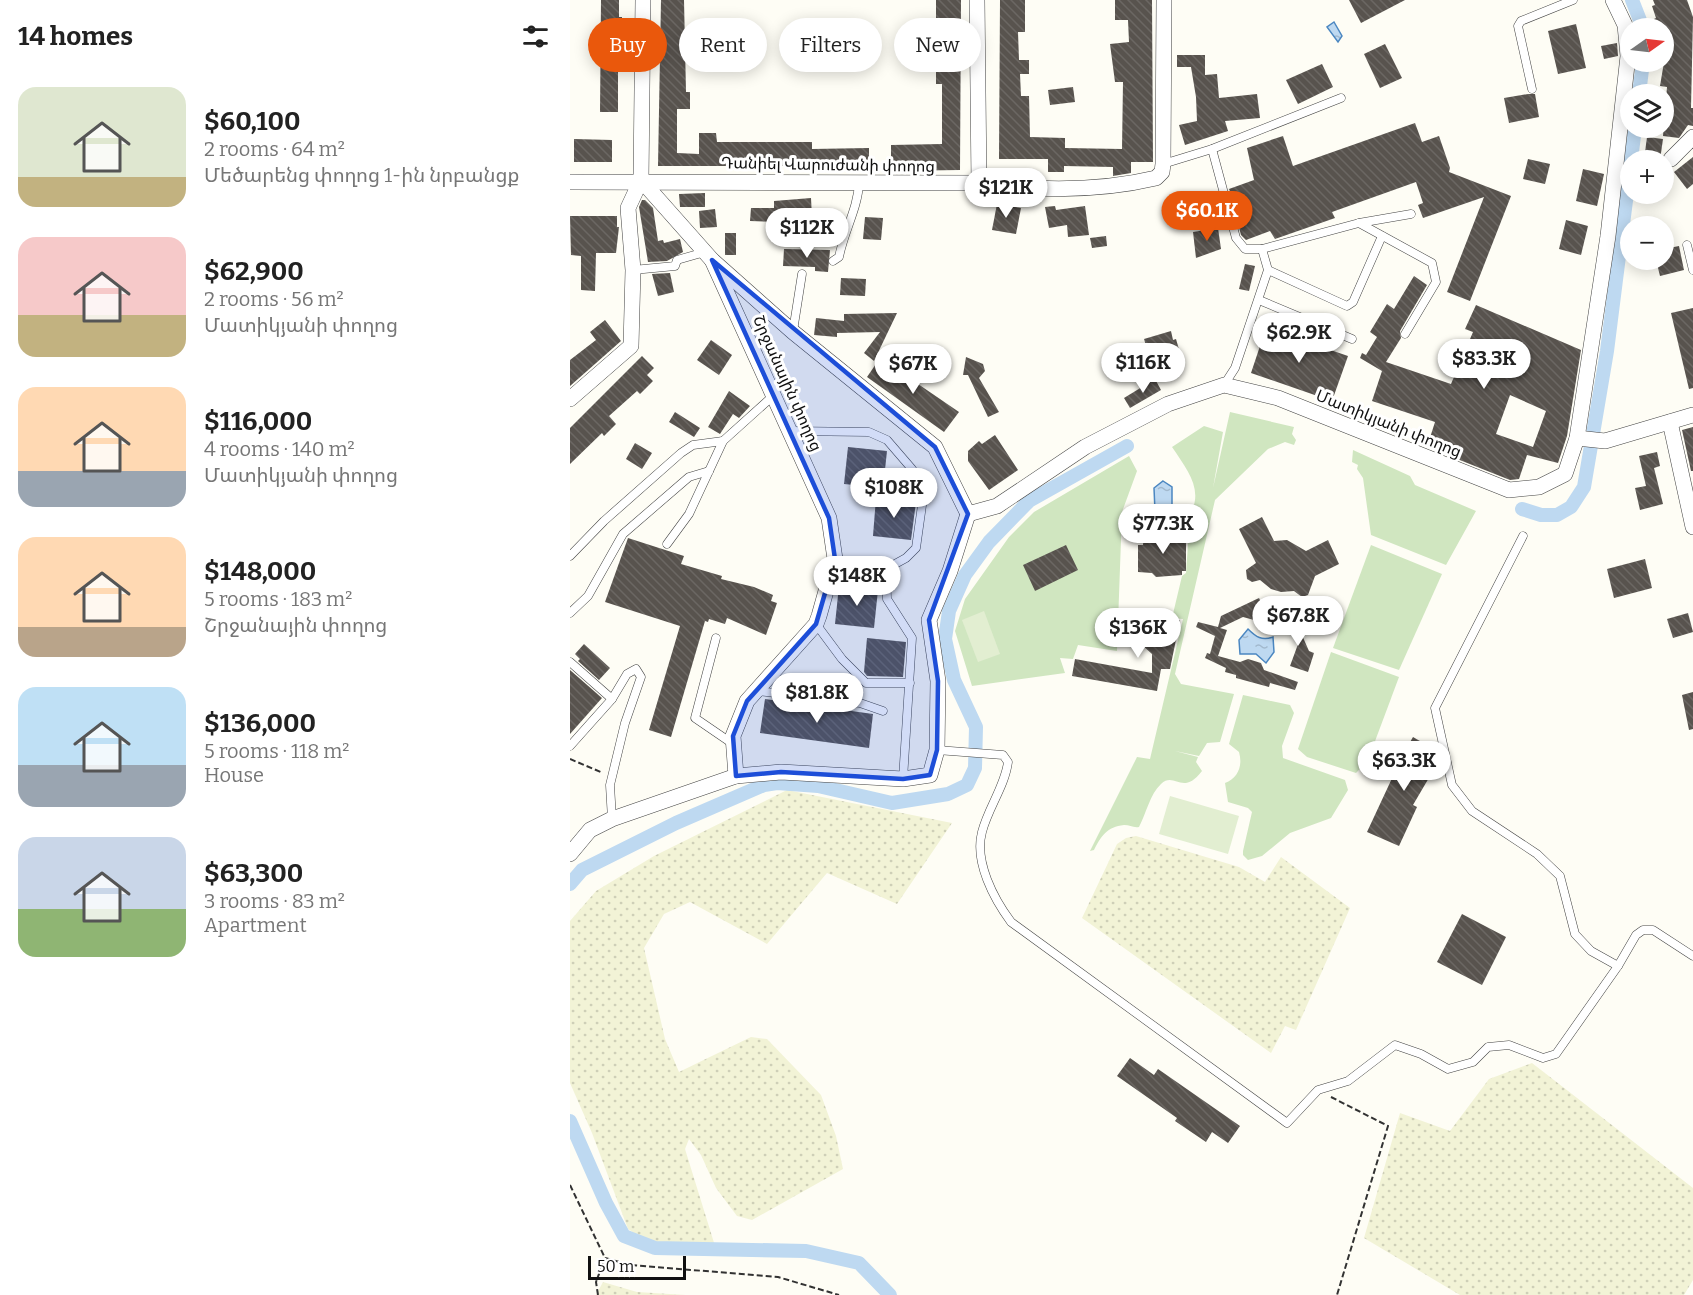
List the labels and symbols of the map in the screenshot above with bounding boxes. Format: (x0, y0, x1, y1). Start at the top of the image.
north arrow (1620, 18, 1674, 72)
street label: Դանիել Վարուժանի փողոց (721, 153, 935, 176)
pin: $121K (964, 168, 1048, 219)
pin: $60.1K (1158, 191, 1256, 242)
pin: $112K (765, 208, 849, 259)
street label: Շրջանային փողոց (749, 312, 826, 454)
pin: $62.9K (1250, 313, 1348, 364)
pin: $83.3K (1435, 339, 1533, 390)
pin: $116K (1101, 343, 1185, 394)
pin: $67K (877, 344, 949, 395)
street label: Մատիկյանի փողոց (1313, 386, 1464, 461)
pin: $108K (852, 468, 936, 519)
pin: $77.3K (1114, 504, 1212, 555)
pin: $148K (815, 556, 899, 607)
pin: $67.8K (1249, 596, 1347, 647)
pin: $136K (1096, 608, 1180, 659)
pin: $81.8K (768, 673, 866, 724)
pin: $63.3K (1355, 741, 1453, 792)
scale bar (588, 1253, 686, 1280)

